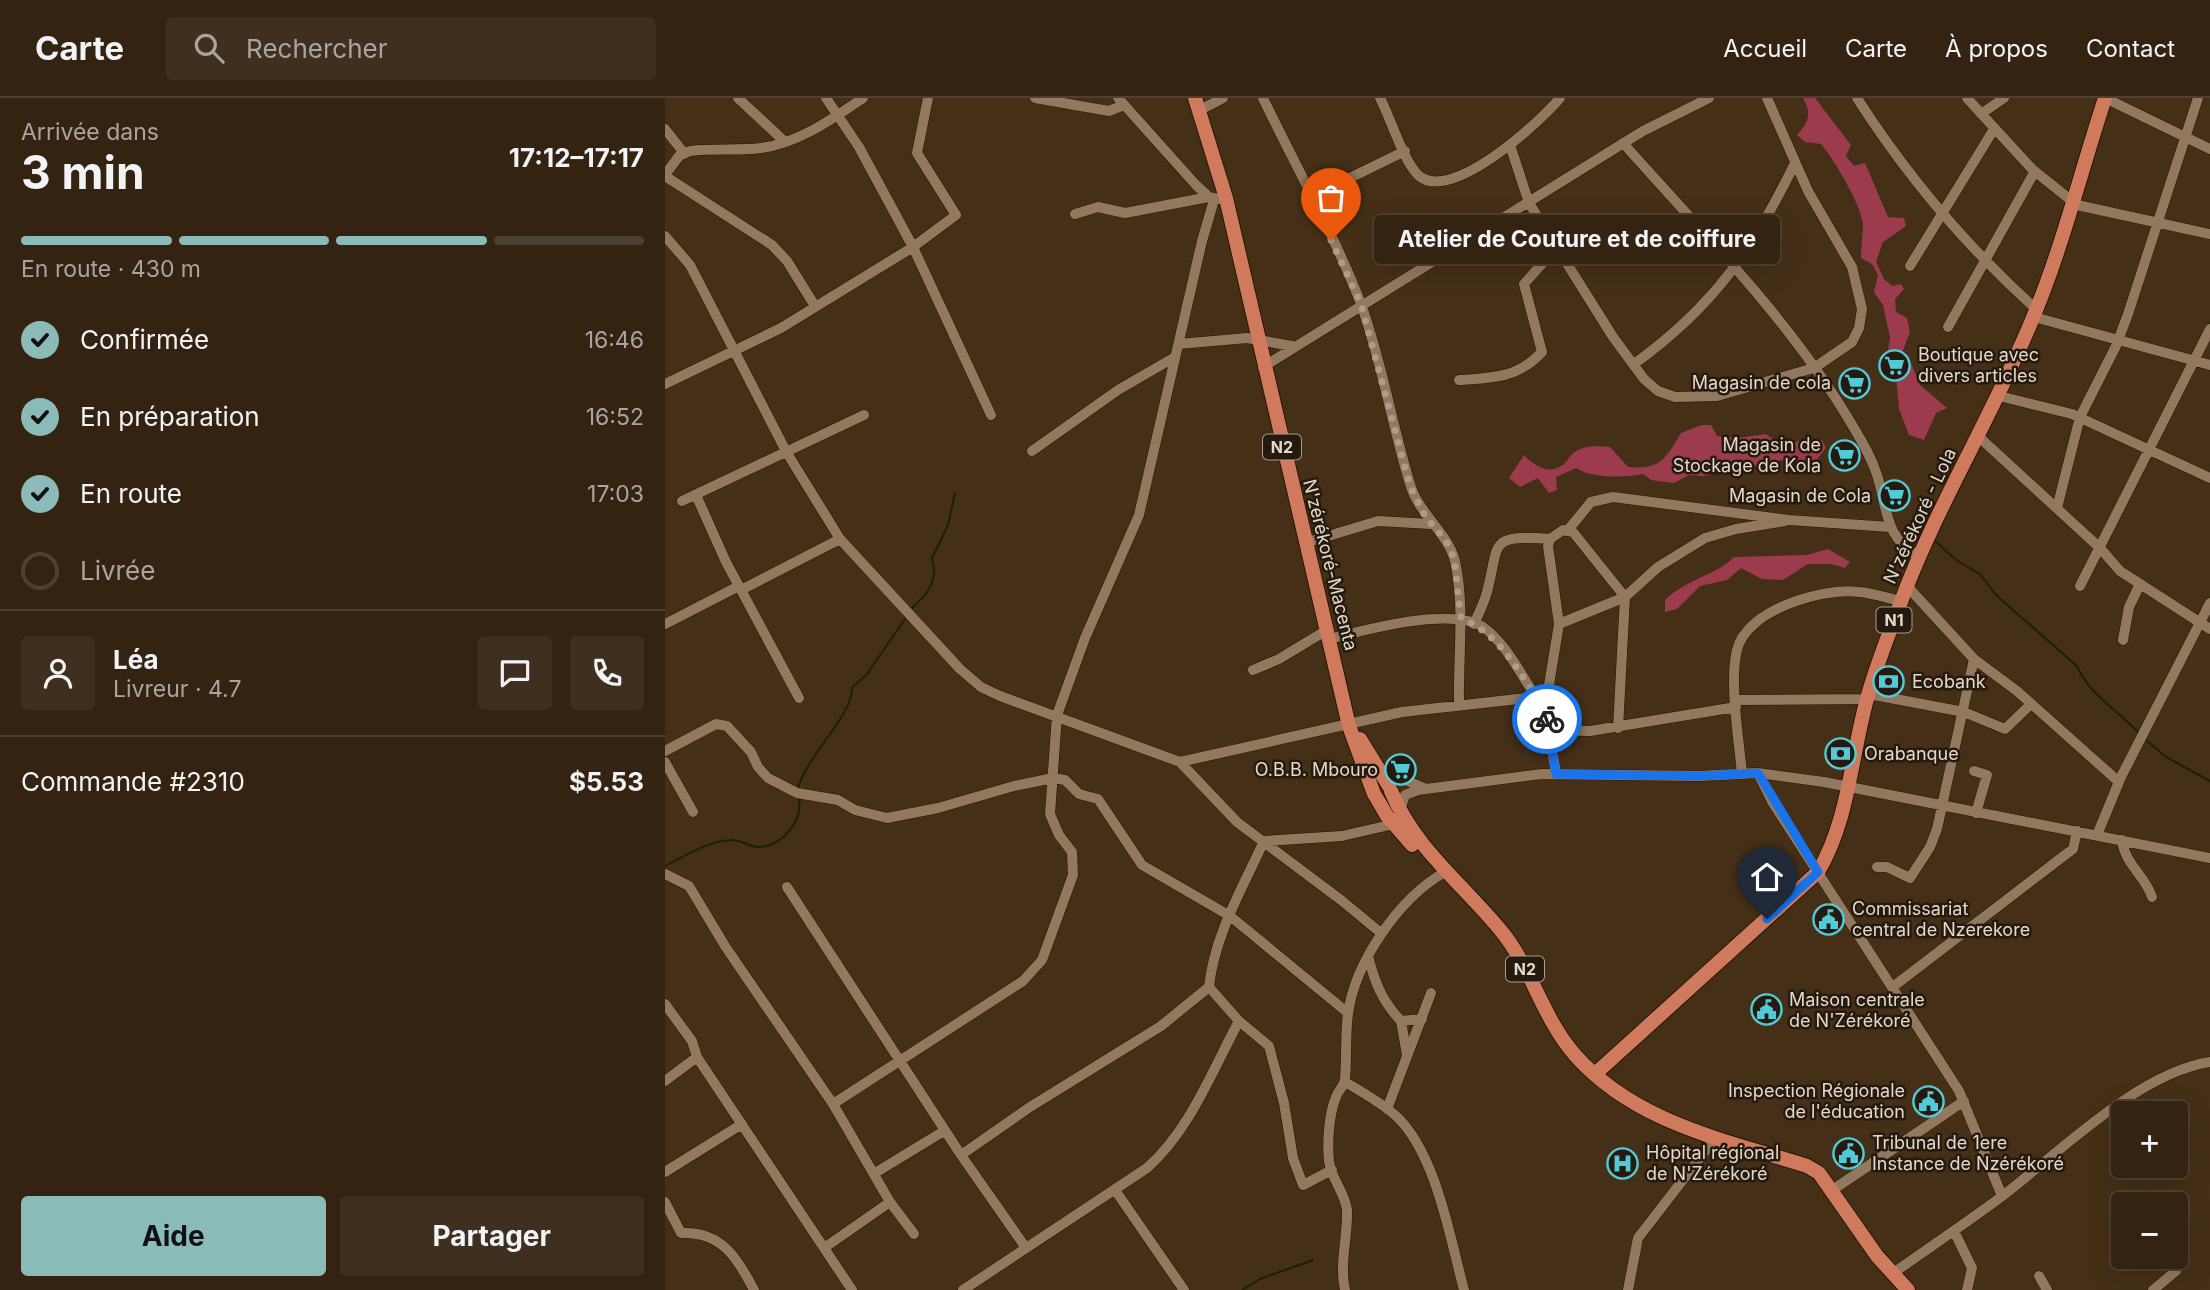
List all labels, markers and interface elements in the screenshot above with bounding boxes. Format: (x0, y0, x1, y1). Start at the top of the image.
search box (166, 17, 656, 80)
text: Carte (35, 28, 124, 68)
icon: search (190, 29, 228, 67)
text: Rechercher (246, 33, 388, 64)
text: Accueil (1723, 34, 1807, 63)
text: Carte (1845, 34, 1907, 63)
text: À propos (1945, 34, 2048, 63)
text: Contact (2086, 34, 2175, 63)
text: Arrivée dans (21, 118, 159, 146)
text: 17:12–17:17 (509, 142, 644, 173)
text: 3 min (21, 144, 145, 200)
pin (1301, 168, 1361, 240)
icon: bag (1312, 179, 1350, 217)
callout: Atelier de Couture et de coiffure (1373, 216, 1779, 264)
text: Atelier de Couture et de coiffure (1398, 225, 1756, 253)
text: En route · 430 m (21, 255, 201, 283)
icon: check (21, 321, 59, 359)
text: Confirmée (80, 324, 209, 355)
text: 16:46 (585, 326, 644, 354)
place label: Boutique avec divers articles (1918, 344, 2039, 386)
supermarket icon: Boutique avec divers articles (1878, 348, 1912, 382)
supermarket icon: Magasin de cola (1837, 366, 1871, 400)
place label: Magasin de cola (1692, 372, 1831, 393)
icon: check (21, 398, 59, 436)
text: En préparation (80, 401, 260, 432)
text: 16:52 (586, 403, 644, 431)
road number: N2 (1263, 434, 1301, 460)
place label: Magasin de Stockage de Kola (1673, 434, 1821, 476)
supermarket icon: Magasin de Stockage de Kola (1827, 438, 1861, 472)
street label: N'zérékoré - Lola (1879, 445, 1960, 587)
icon: check (21, 475, 59, 513)
street label: N'zérékoré-Macenta (1299, 477, 1362, 653)
text: En route (80, 478, 182, 509)
supermarket icon: Magasin de Cola (1877, 479, 1911, 513)
text: 17:03 (587, 480, 644, 508)
place label: Magasin de Cola (1729, 485, 1871, 506)
text: Livrée (80, 555, 155, 586)
road number: N1 (1877, 607, 1911, 632)
button: person (21, 636, 95, 710)
button: chat (478, 636, 552, 710)
button: phone (570, 636, 644, 710)
text: Léa (113, 644, 159, 675)
bank icon: Ecobank (1872, 665, 1906, 699)
place label: Ecobank (1912, 671, 1986, 692)
text: Livreur · 4.7 (113, 675, 241, 703)
courier (1512, 684, 1582, 754)
icon: bike (1528, 700, 1566, 738)
bank icon: Orabanque (1824, 737, 1858, 771)
place label: Orabanque (1864, 743, 1959, 764)
supermarket icon: O.B.B. Mbouro (1384, 753, 1418, 787)
place label: O.B.B. Mbouro (1255, 759, 1378, 780)
text: Commande #2310 (21, 766, 245, 797)
text: $5.53 (569, 766, 644, 797)
pin (1737, 847, 1797, 919)
icon: home (1748, 858, 1786, 896)
place label: Commissariat central de Nzerekore (1852, 898, 2030, 940)
public building icon: Commissariat central de Nzerekore (1812, 902, 1846, 936)
road number: N2 (1506, 956, 1544, 982)
place label: Maison centrale de N'Zérékoré (1789, 989, 1925, 1031)
public building icon: Maison centrale de N'Zérékoré (1749, 993, 1783, 1027)
place label: Inspection Régionale de l'éducation (1728, 1080, 1905, 1122)
public building icon: Inspection Régionale de l'éducation (1911, 1084, 1945, 1118)
map controls (2111, 1101, 2188, 1269)
button: + (2111, 1101, 2188, 1178)
place label: Tribunal de 1ere Instance de Nzérékoré (1872, 1132, 2064, 1174)
public building icon: Tribunal de 1ere Instance de Nzérékoré (1832, 1136, 1866, 1170)
place label: Hôpital régional de N'Zérékoré (1646, 1142, 1779, 1184)
hospital icon: Hôpital régional de N'Zérékoré (1606, 1146, 1640, 1180)
button: − (2111, 1192, 2188, 1269)
button: Aide (21, 1196, 326, 1276)
button: Partager (340, 1196, 644, 1276)

